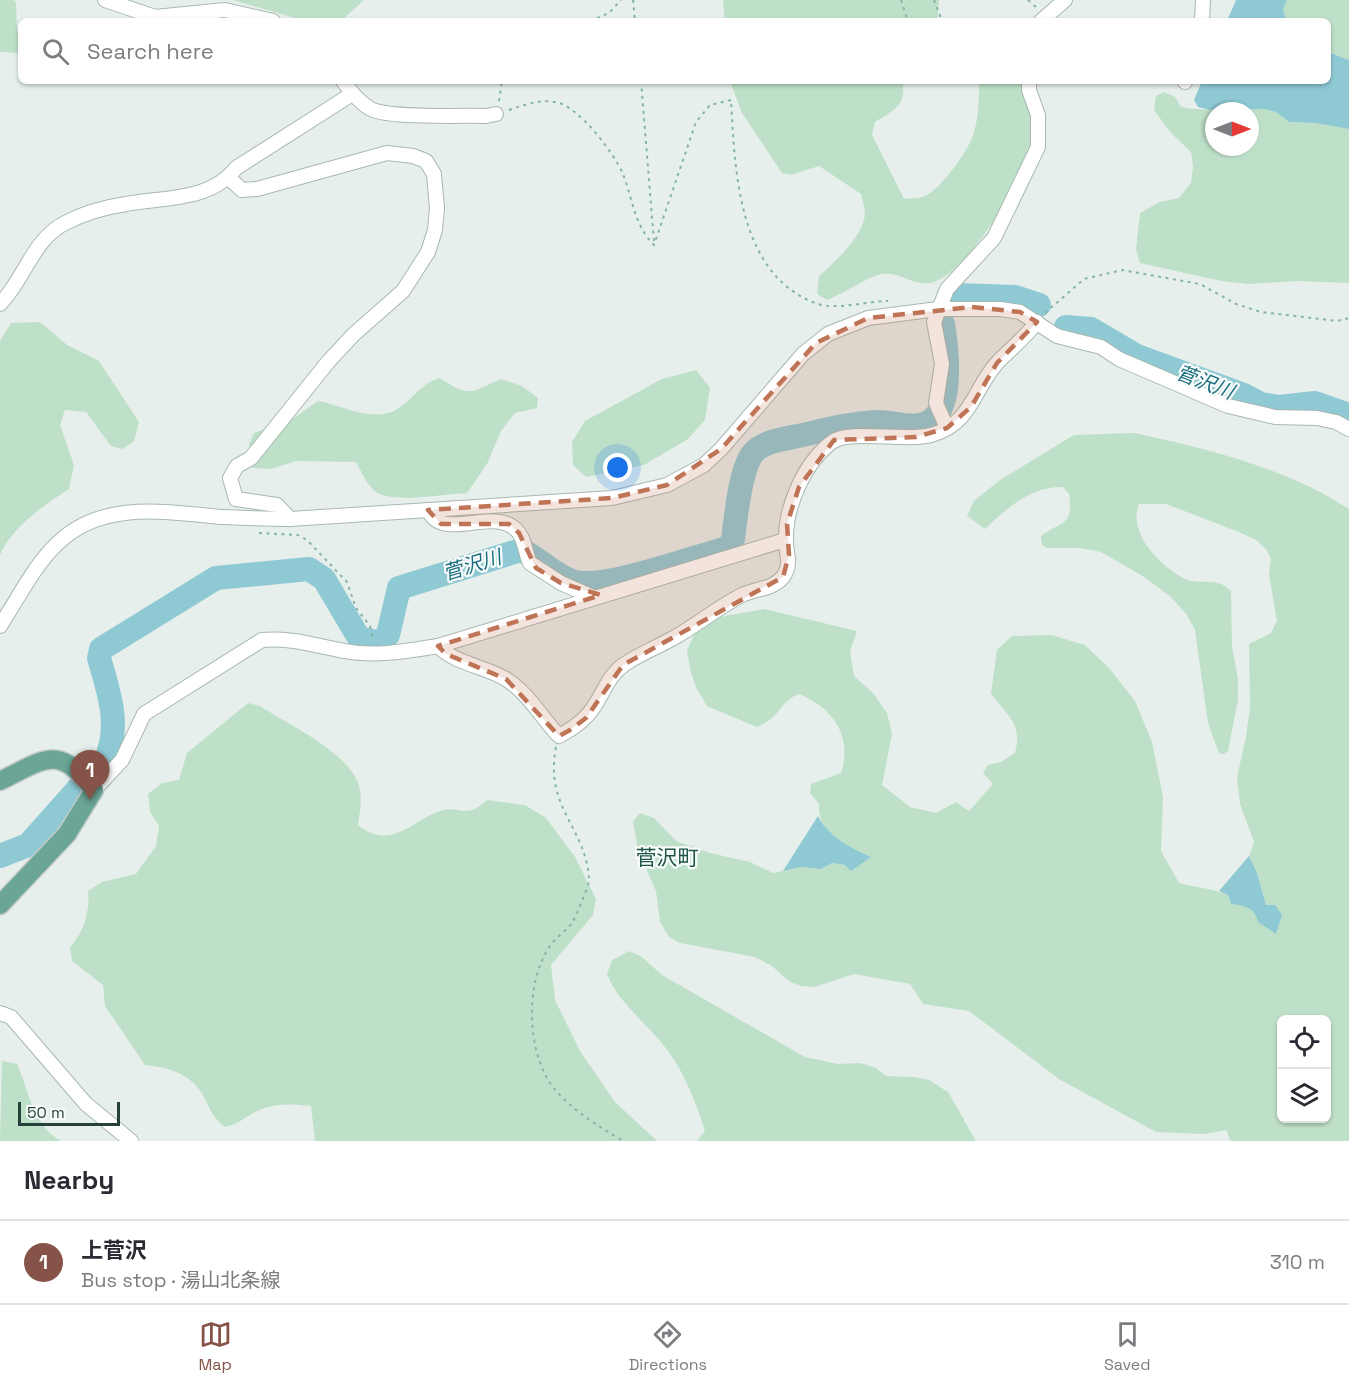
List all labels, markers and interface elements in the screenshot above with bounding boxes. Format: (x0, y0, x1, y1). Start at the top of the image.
search box (18, 18, 1331, 84)
icon: search (39, 35, 72, 68)
text: Search here (87, 37, 214, 65)
north arrow (1205, 102, 1259, 156)
water label: 菅沢川 (1172, 359, 1240, 406)
your location (603, 453, 632, 482)
water label: 菅沢川 (440, 543, 506, 586)
pin: 1 (70, 750, 110, 800)
district label: 菅沢町 (636, 844, 699, 871)
map controls (1277, 1015, 1331, 1123)
button: locate (1277, 1015, 1331, 1069)
button: layers (1277, 1069, 1331, 1123)
scale bar (18, 1099, 120, 1126)
text: 50 m (27, 1102, 65, 1123)
text: Nearby (24, 1163, 114, 1197)
text: 上菅沢 (81, 1236, 147, 1264)
text: 1 (39, 1249, 48, 1275)
text: 310 m (1270, 1249, 1325, 1275)
text: Bus stop · 湯山北条線 (81, 1267, 281, 1293)
tab: Map (198, 1318, 232, 1375)
tab: Directions (629, 1318, 707, 1375)
tab: Saved (1104, 1318, 1151, 1375)

